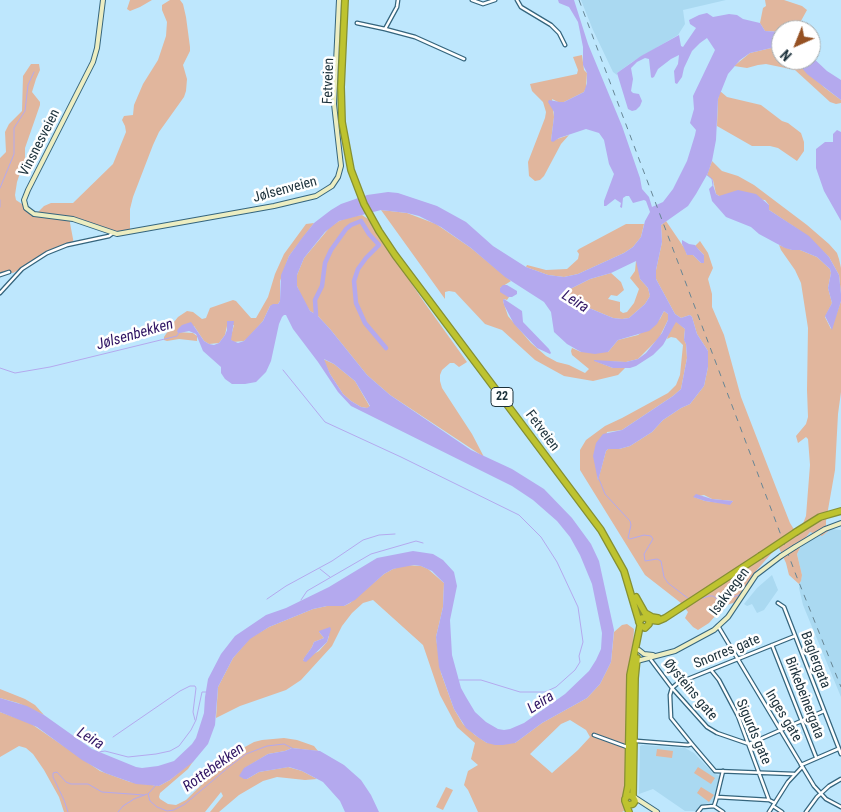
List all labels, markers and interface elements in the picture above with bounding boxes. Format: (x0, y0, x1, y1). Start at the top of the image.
north arrow (771, 20, 821, 70)
text: N (778, 46, 795, 64)
street label: Fetveien (320, 58, 338, 104)
street label: Vinsnesveien (16, 107, 64, 179)
street label: Jølsenveien (251, 173, 319, 207)
water label: Leira (558, 287, 592, 317)
water label: Jølsenbekken (95, 315, 175, 355)
road number: 22 (491, 388, 513, 407)
street label: Fetveien (521, 407, 563, 455)
street label: Isakvegen (707, 565, 753, 619)
street label: Baglergata (796, 629, 834, 691)
street label: Snorres gate (691, 631, 763, 673)
street label: Birkebeinergata (781, 655, 827, 741)
street label: Øysteins gate (659, 656, 721, 724)
street label: Inges gate (761, 687, 805, 745)
water label: Leira (524, 688, 558, 718)
street label: Sigurds gate (732, 697, 774, 767)
water label: Leira (73, 724, 107, 754)
water label: Rottebekken (180, 740, 248, 796)

